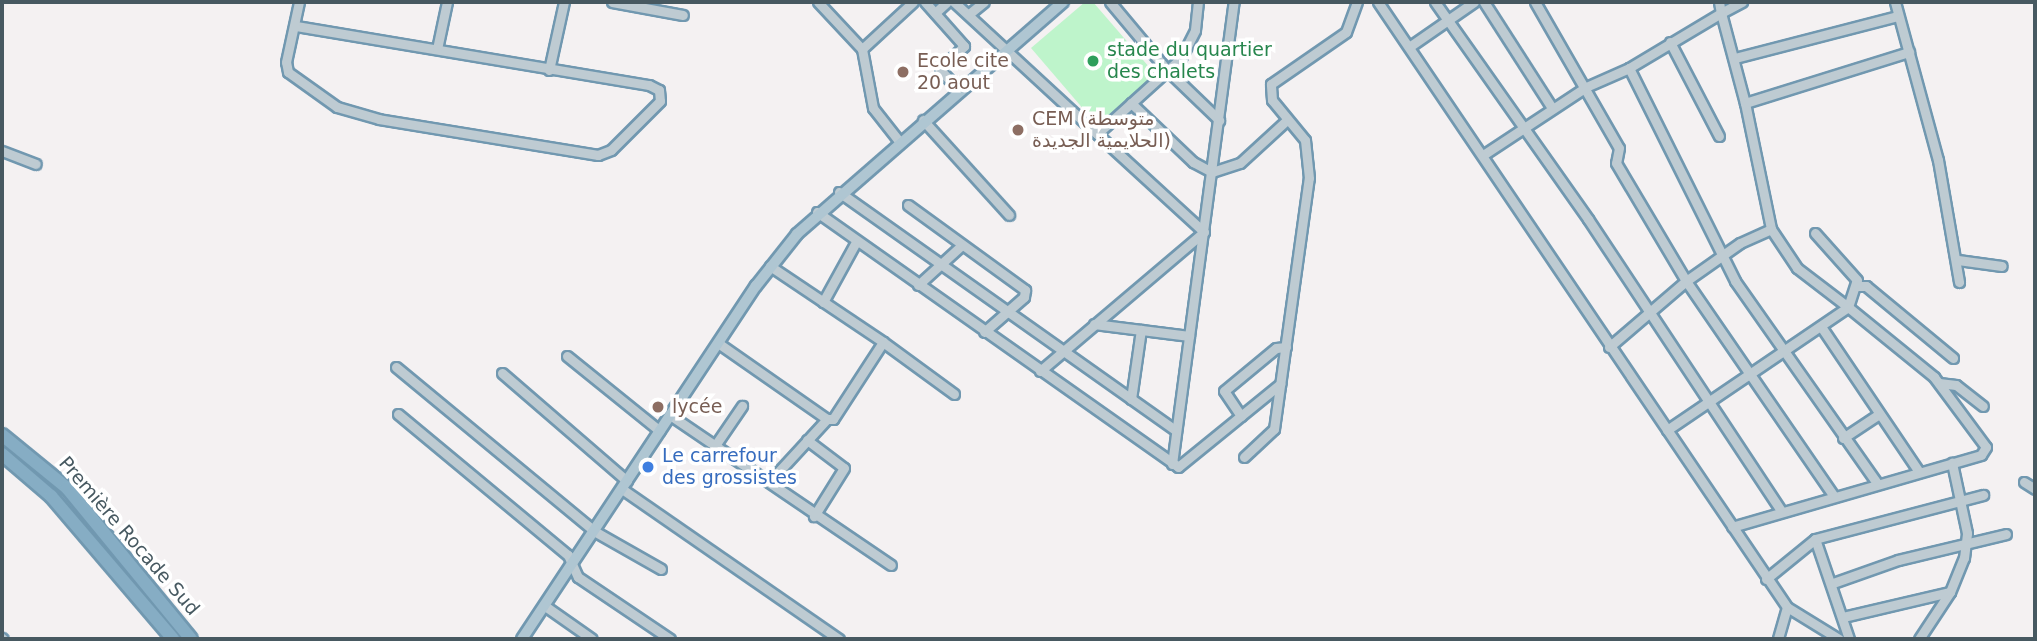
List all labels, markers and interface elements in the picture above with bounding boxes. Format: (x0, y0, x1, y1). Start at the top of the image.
place label: stade du quartier des chalets (1107, 39, 1272, 83)
place label: Ecole cite 20 aout (917, 50, 1009, 94)
marker: stade du quartier des chalets (1085, 53, 1101, 69)
marker: Ecole cite 20 aout (895, 64, 911, 80)
place label: CEM (متوسطة الحلايمية الجديدة) (1032, 108, 1171, 152)
marker: CEM (متوسطة الحلايمية الجديدة) (1010, 122, 1026, 138)
place label: lycée (672, 396, 722, 418)
marker: lycée (650, 399, 666, 415)
place label: Le carrefour des grossistes (662, 445, 797, 489)
street label: Première Rocade Sud (54, 452, 204, 620)
marker: Le carrefour des grossistes (640, 459, 656, 475)

